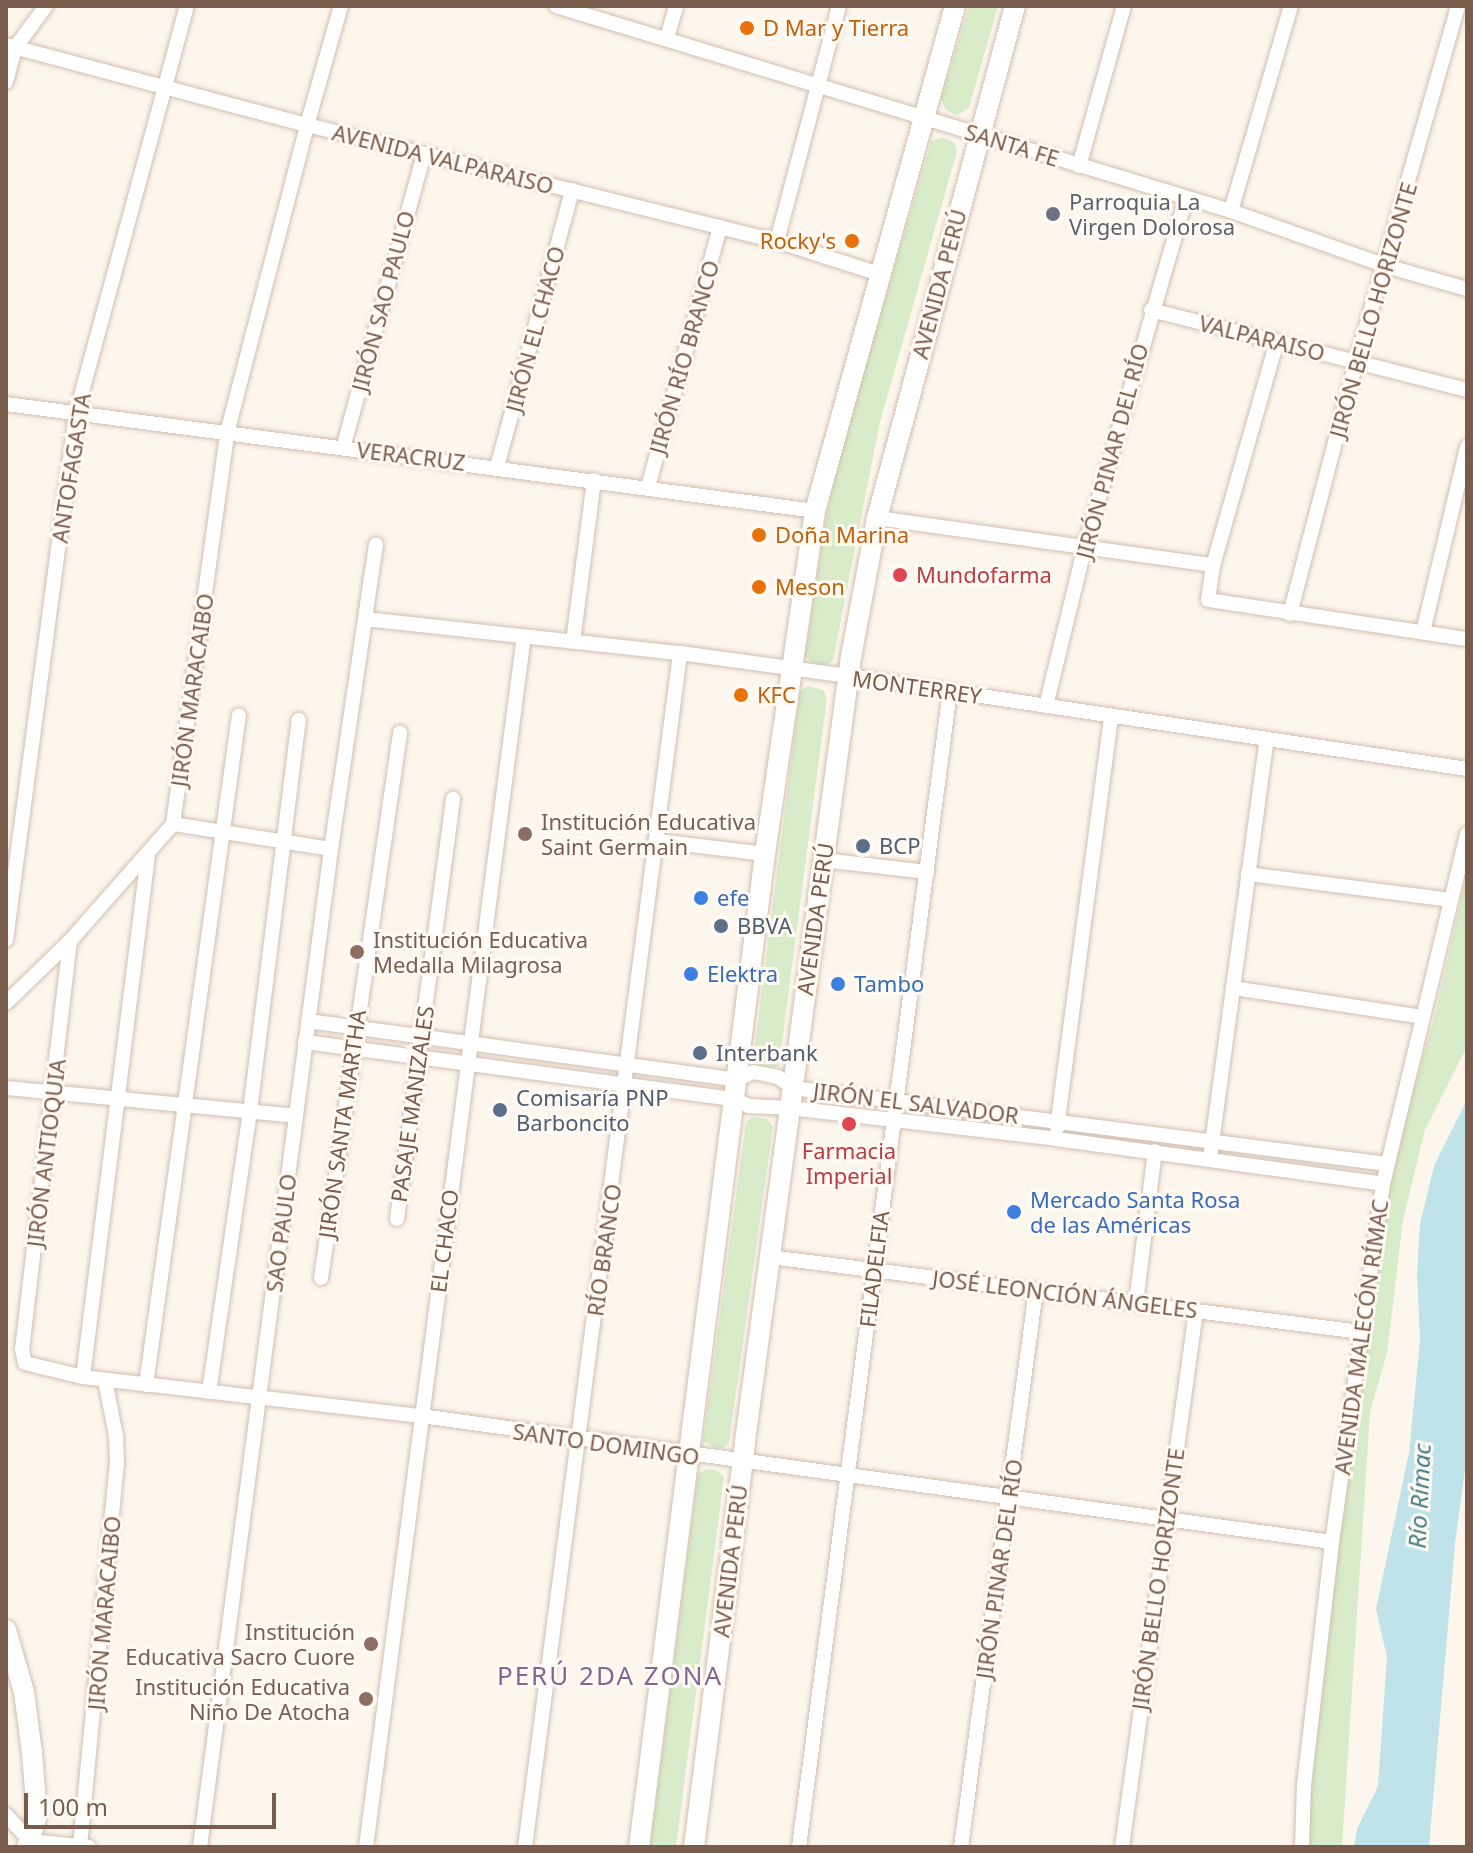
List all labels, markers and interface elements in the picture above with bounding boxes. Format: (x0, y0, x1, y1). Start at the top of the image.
place label: D Mar y Tierra (763, 15, 909, 41)
marker: D Mar y Tierra (738, 19, 756, 37)
street label: SANTA FE (962, 118, 1062, 172)
street label: AVENIDA VALPARAISO (330, 119, 556, 199)
street label: JIRÓN BELLO HORIZONTE (1324, 179, 1422, 441)
place label: Parroquia La Virgen Dolorosa (1069, 188, 1235, 240)
marker: Parroquia La Virgen Dolorosa (1044, 205, 1062, 223)
street label: AVENIDA PERÚ (906, 206, 972, 362)
street label: JIRÓN SAO PAULO (346, 208, 420, 394)
place label: Rocky's (760, 228, 836, 254)
marker: Rocky's (843, 232, 861, 250)
street label: JIRÓN EL CHACO (500, 243, 570, 415)
street label: JIRÓN RÍO BRANCO (644, 257, 724, 457)
street label: VALPARAISO (1196, 310, 1328, 366)
street label: JIRÓN PINAR DEL RÍO (1071, 341, 1153, 561)
street label: ANTOFAGASTA (46, 391, 96, 545)
street label: VERACRUZ (355, 436, 467, 476)
place label: Doña Marina (775, 522, 909, 548)
marker: Doña Marina (750, 526, 768, 544)
place label: Mundofarma (916, 562, 1052, 588)
marker: Mundofarma (891, 566, 909, 584)
place label: Meson (775, 574, 845, 600)
marker: Meson (750, 578, 768, 596)
street label: JIRÓN MARACAIBO (165, 592, 219, 788)
street label: MONTERREY (851, 665, 983, 709)
place label: KFC (757, 682, 796, 708)
marker: KFC (732, 686, 750, 704)
place label: Institución Educativa Saint Germain (541, 808, 756, 860)
marker: Institución Educativa Saint Germain (516, 825, 534, 843)
place label: BCP (879, 833, 921, 859)
marker: BCP (854, 837, 872, 855)
street label: AVENIDA PERÚ (791, 841, 839, 997)
place label: efe (717, 885, 749, 911)
marker: efe (692, 889, 710, 907)
place label: BBVA (737, 913, 792, 939)
marker: BBVA (712, 917, 730, 935)
place label: Institución Educativa Medalla Milagrosa (373, 926, 588, 978)
marker: Institución Educativa Medalla Milagrosa (348, 943, 366, 961)
place label: Elektra (707, 961, 778, 987)
marker: Elektra (682, 965, 700, 983)
place label: Tambo (854, 971, 924, 997)
marker: Tambo (829, 975, 847, 993)
street label: PASAJE MANIZALES (385, 1004, 439, 1204)
street label: JIRÓN SANTA MARTHA (313, 1008, 371, 1240)
place label: Interbank (716, 1040, 818, 1066)
marker: Interbank (691, 1044, 709, 1062)
street label: JIRÓN ANTIOQUIA (21, 1057, 71, 1249)
street label: JIRÓN EL SALVADOR (812, 1077, 1020, 1129)
place label: Comisaría PNP Barboncito (516, 1084, 669, 1136)
marker: Comisaría PNP Barboncito (491, 1101, 509, 1119)
marker: Farmacia Imperial (840, 1115, 858, 1133)
place label: Farmacia Imperial (802, 1137, 896, 1188)
street label: SAO PAULO (261, 1172, 301, 1294)
street label: RÍO BRANCO (582, 1182, 626, 1318)
place label: Mercado Santa Rosa de las Américas (1030, 1186, 1240, 1238)
street label: EL CHACO (425, 1188, 463, 1294)
street label: AVENIDA MALECÓN RÍMAC (1329, 1198, 1393, 1476)
marker: Mercado Santa Rosa de las Américas (1005, 1203, 1023, 1221)
street label: FILADELFIA (854, 1209, 894, 1329)
street label: JOSÉ LEONCIÓN ÁNGELES (931, 1265, 1199, 1323)
street label: SANTO DOMINGO (511, 1418, 701, 1470)
water label: Río Rímac (1402, 1443, 1436, 1549)
street label: JIRÓN BELLO HORIZONTE (1127, 1446, 1189, 1712)
street label: JIRÓN PINAR DEL RÍO (971, 1457, 1027, 1681)
street label: AVENIDA PERÚ (708, 1483, 752, 1639)
street label: JIRÓN MARACAIBO (82, 1515, 126, 1711)
place label: Institución Educativa Sacro Cuore (125, 1618, 355, 1670)
marker: Institución Educativa Sacro Cuore (362, 1635, 380, 1653)
district label: PERÚ 2DA ZONA (497, 1660, 723, 1692)
place label: Institución Educativa Niño De Atocha (135, 1673, 350, 1724)
marker: Institución Educativa Niño De Atocha (357, 1690, 375, 1708)
scale bar (28, 1777, 280, 1827)
text: 100 m (38, 1790, 108, 1823)

